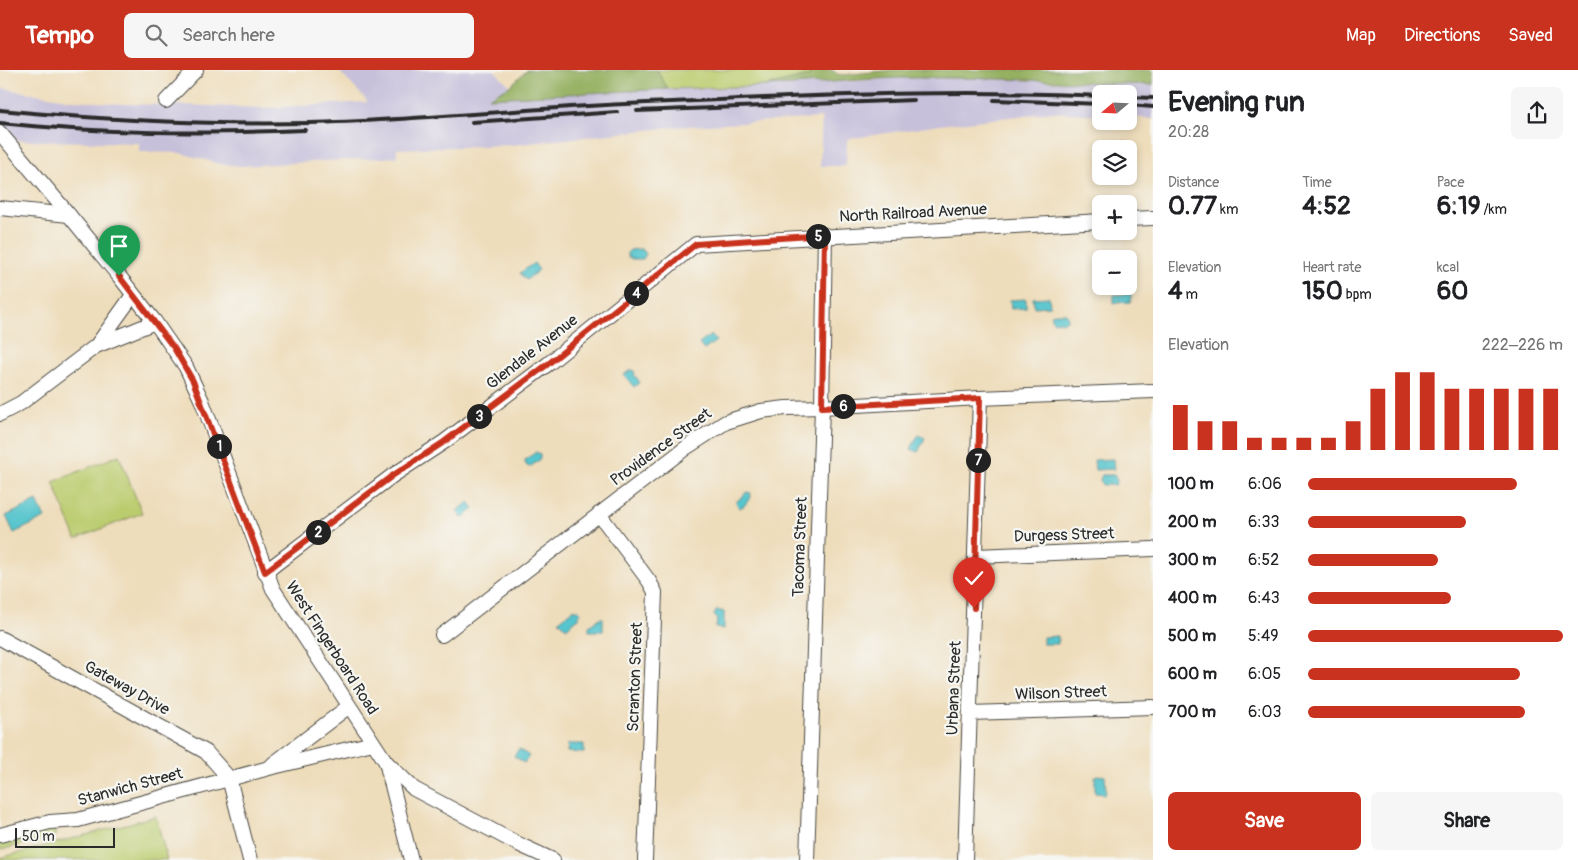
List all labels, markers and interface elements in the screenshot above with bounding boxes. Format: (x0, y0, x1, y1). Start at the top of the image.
search box (124, 13, 474, 58)
text: Tempo (25, 21, 94, 50)
icon: search (142, 21, 170, 49)
text: Search here (182, 23, 275, 47)
text: Map (1346, 24, 1376, 47)
text: Directions (1404, 24, 1480, 47)
text: Saved (1508, 24, 1553, 47)
north arrow (1092, 85, 1138, 130)
map controls (1092, 85, 1137, 295)
text: Evening run (1168, 85, 1305, 120)
button: share (1511, 87, 1563, 139)
text: 20:28 (1168, 122, 1209, 142)
button: layers (1092, 140, 1137, 185)
text: Distance (1168, 174, 1219, 191)
text: Time (1302, 174, 1332, 191)
text: Pace (1437, 174, 1464, 191)
text: 0.77 (1168, 191, 1217, 222)
text: 4:52 (1302, 191, 1351, 222)
text: 6:19 (1437, 191, 1481, 222)
button: + (1092, 195, 1137, 240)
street label: North Railroad Avenue (839, 199, 987, 227)
text: km (1217, 201, 1238, 218)
text: /km (1481, 201, 1507, 218)
pin: 5 (806, 224, 830, 248)
pin (98, 225, 140, 276)
text: 5 (815, 228, 822, 245)
icon: arrive (105, 232, 133, 260)
button: − (1092, 250, 1137, 295)
text: Elevation (1168, 259, 1221, 276)
text: Heart rate (1302, 259, 1361, 276)
text: kcal (1437, 259, 1459, 276)
text: 4 (1168, 276, 1183, 307)
text: 150 (1302, 276, 1343, 307)
text: 60 (1437, 276, 1468, 307)
pin: 4 (624, 280, 648, 306)
text: 4 (632, 285, 641, 302)
text: m (1183, 286, 1198, 303)
text: bpm (1343, 286, 1372, 303)
street label: Glendale Avenue (482, 310, 582, 394)
text: Elevation (1168, 335, 1229, 355)
text: 222–226 m (1482, 335, 1563, 355)
pin: 6 (830, 394, 856, 418)
text: 6 (839, 398, 848, 415)
street label: Providence Street (607, 403, 716, 490)
pin: 3 (466, 404, 492, 428)
text: 3 (476, 408, 483, 425)
pin: 1 (206, 434, 232, 458)
text: 1 (217, 438, 222, 455)
pin: 7 (966, 448, 990, 472)
text: 7 (975, 452, 982, 469)
text: 100 m (1168, 474, 1214, 494)
text: 6:06 (1248, 474, 1282, 494)
street label: Tacoma Street (788, 496, 812, 597)
text: 200 m (1168, 512, 1216, 532)
text: 6:33 (1248, 512, 1279, 532)
pin: 2 (306, 520, 330, 544)
street label: Durgess Street (1013, 523, 1115, 547)
text: 2 (315, 524, 322, 541)
text: 300 m (1168, 550, 1216, 570)
text: 6:52 (1248, 550, 1279, 570)
pin (953, 557, 995, 608)
icon: check (960, 564, 988, 592)
street label: West Fingerboard Road (281, 577, 383, 719)
text: 400 m (1168, 588, 1217, 608)
text: 6:43 (1248, 588, 1280, 608)
street label: Scranton Street (623, 621, 647, 732)
text: 500 m (1168, 626, 1216, 646)
text: 5:49 (1248, 626, 1278, 646)
street label: Urbana Street (942, 640, 966, 736)
street label: Gateway Drive (81, 656, 173, 720)
text: 600 m (1168, 664, 1217, 684)
text: 6:05 (1248, 664, 1281, 684)
street label: Wilson Street (1015, 681, 1108, 705)
text: 700 m (1168, 702, 1216, 722)
text: 6:03 (1248, 702, 1281, 722)
street label: Stanwich Street (75, 763, 185, 811)
button: Save (1168, 792, 1361, 850)
button: Share (1371, 792, 1563, 850)
scale bar (15, 825, 115, 848)
text: 50 m (22, 828, 55, 845)

